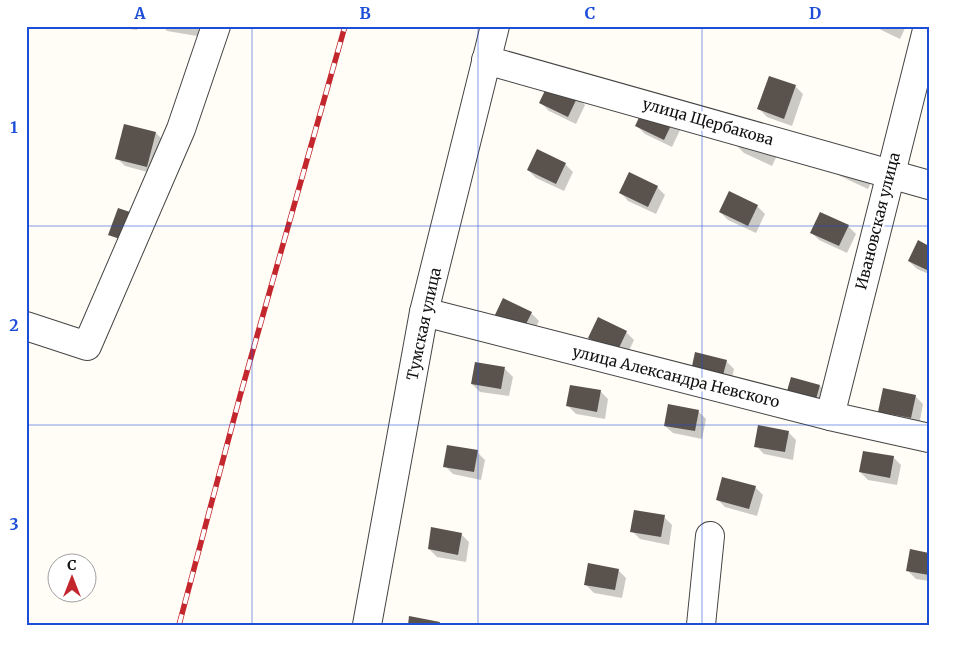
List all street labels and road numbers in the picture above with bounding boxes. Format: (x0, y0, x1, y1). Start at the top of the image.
street label: улица Щербакова (640, 94, 776, 149)
street label: Ивановская улица (851, 150, 904, 291)
street label: Тумская улица (402, 266, 445, 382)
street label: улица Александра Невского (571, 342, 782, 412)

